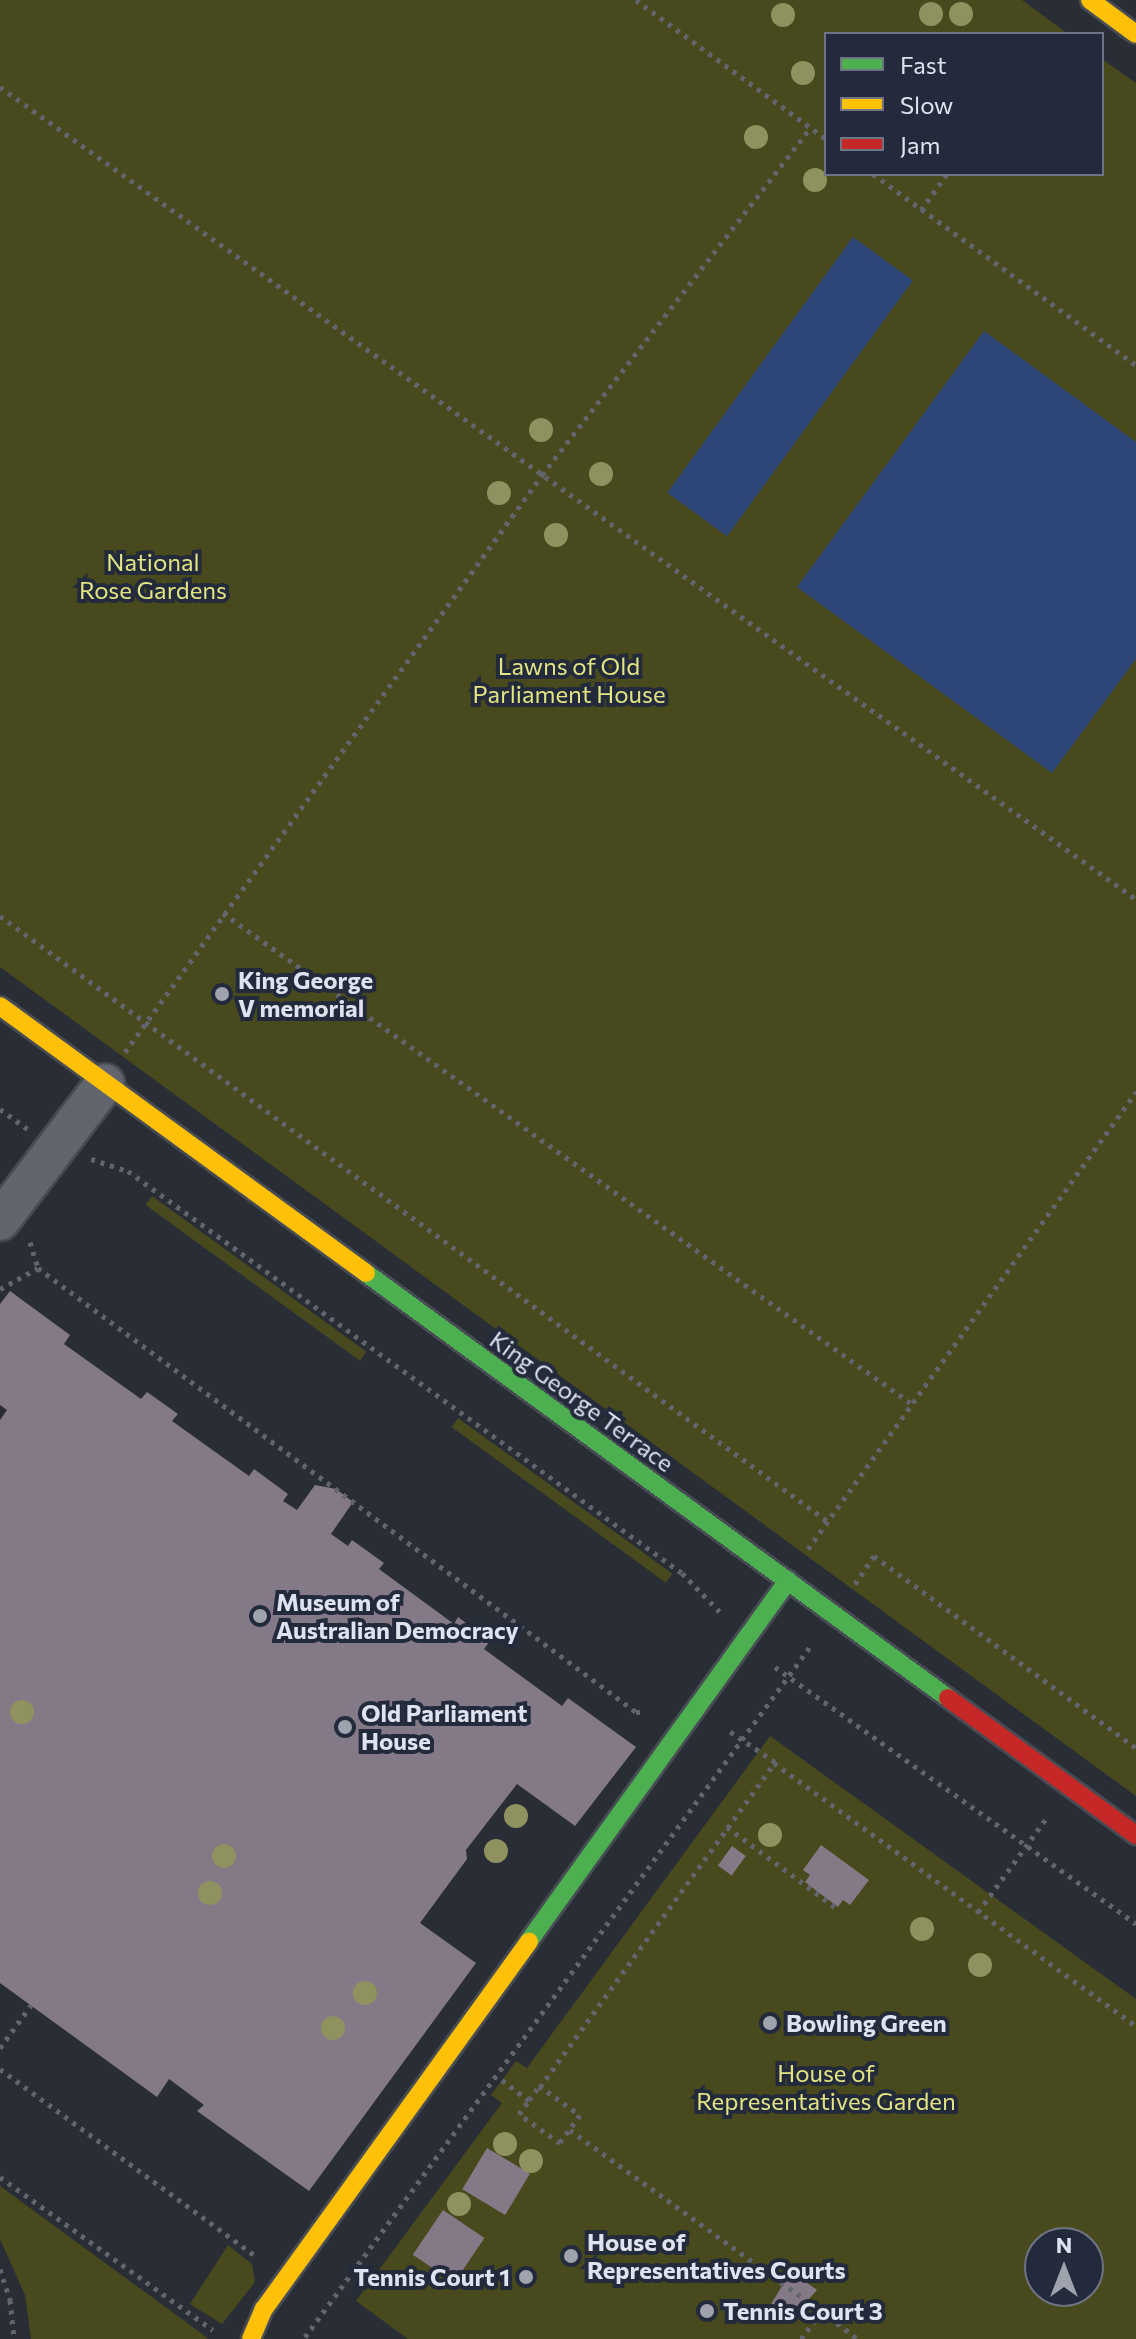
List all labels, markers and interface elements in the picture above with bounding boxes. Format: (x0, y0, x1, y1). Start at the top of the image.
legend (824, 32, 1104, 176)
text: Fast (900, 50, 947, 79)
text: Slow (900, 90, 953, 119)
text: Jam (900, 130, 940, 159)
park label: National Rose Gardens (79, 548, 227, 604)
park label: Lawns of Old Parliament House (472, 652, 666, 708)
place label: King George V memorial (238, 966, 373, 1022)
marker: King George V memorial (213, 985, 231, 1003)
street label: King George Terrace (485, 1325, 679, 1477)
place label: Museum of Australian Democracy (276, 1588, 519, 1644)
marker: Museum of Australian Democracy (251, 1607, 269, 1625)
place label: Old Parliament House (361, 1699, 527, 1755)
marker: Old Parliament House (336, 1718, 354, 1736)
place label: Bowling Green (786, 2009, 947, 2037)
marker: Bowling Green (761, 2014, 779, 2032)
park label: House of Representatives Garden (696, 2059, 956, 2115)
north arrow (1024, 2227, 1104, 2307)
place label: House of Representatives Courts (587, 2228, 846, 2284)
text: N (1056, 2231, 1072, 2258)
marker: House of Representatives Courts (562, 2247, 580, 2265)
place label: Tennis Court 1 (354, 2263, 510, 2291)
marker: Tennis Court 1 (517, 2268, 535, 2286)
place label: Tennis Court 3 (723, 2297, 883, 2325)
marker: Tennis Court 3 (698, 2302, 716, 2320)

